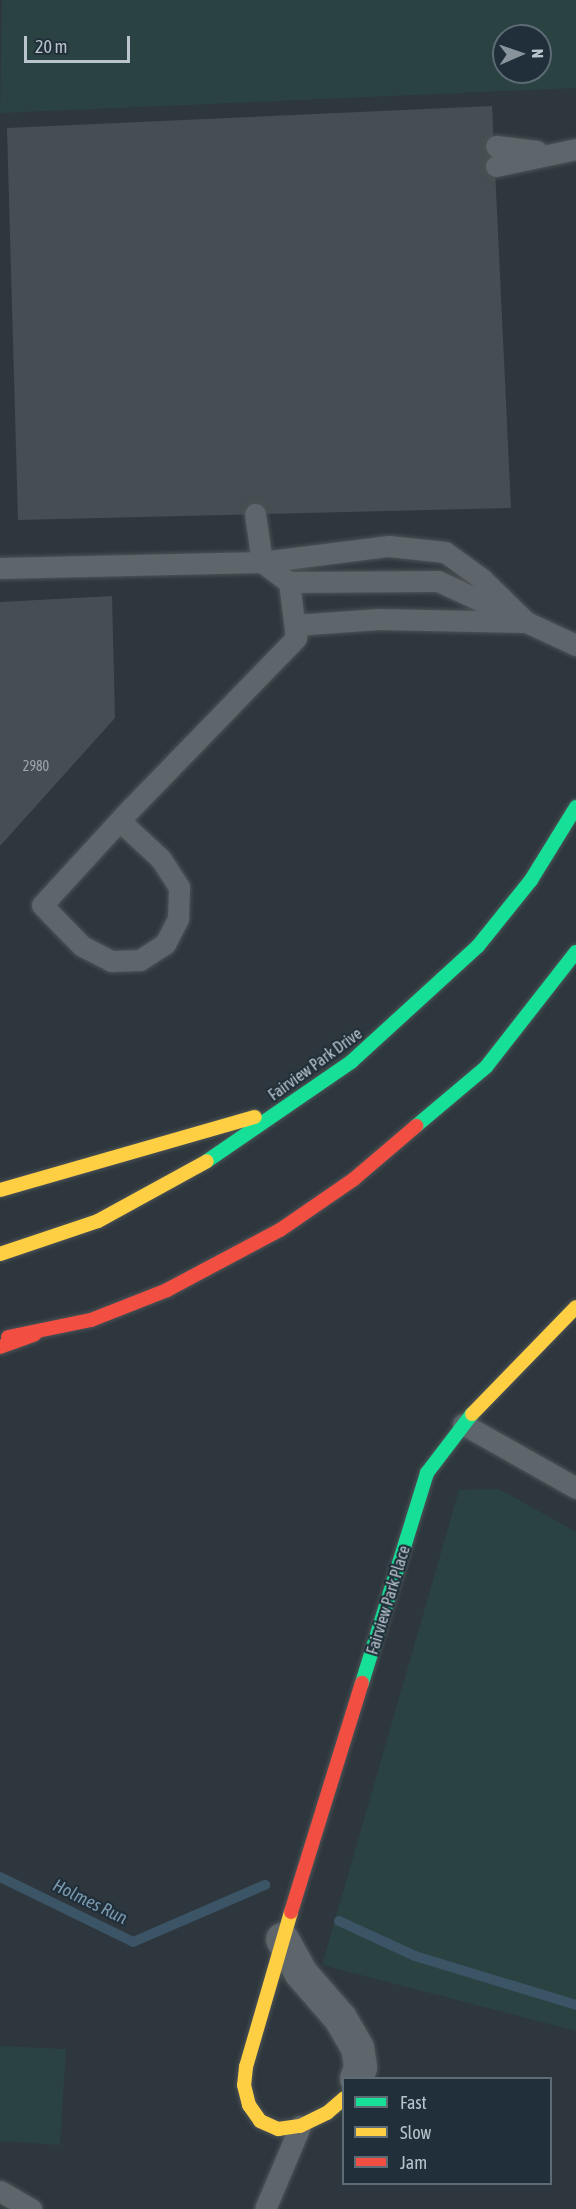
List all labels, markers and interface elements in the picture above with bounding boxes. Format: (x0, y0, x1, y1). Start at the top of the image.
scale bar (27, 24, 134, 62)
north arrow (492, 24, 552, 84)
text: 20 m (35, 36, 67, 57)
text: N (529, 48, 547, 58)
house number: 2980 (23, 758, 49, 774)
street label: Fairview Park Drive (264, 1024, 366, 1104)
street label: Fairview Park Place (362, 1543, 414, 1657)
water label: Holmes Run (49, 1875, 131, 1929)
legend (342, 2077, 552, 2185)
text: Fast (400, 2092, 427, 2113)
text: Slow (400, 2122, 431, 2143)
text: Jam (400, 2152, 427, 2173)

